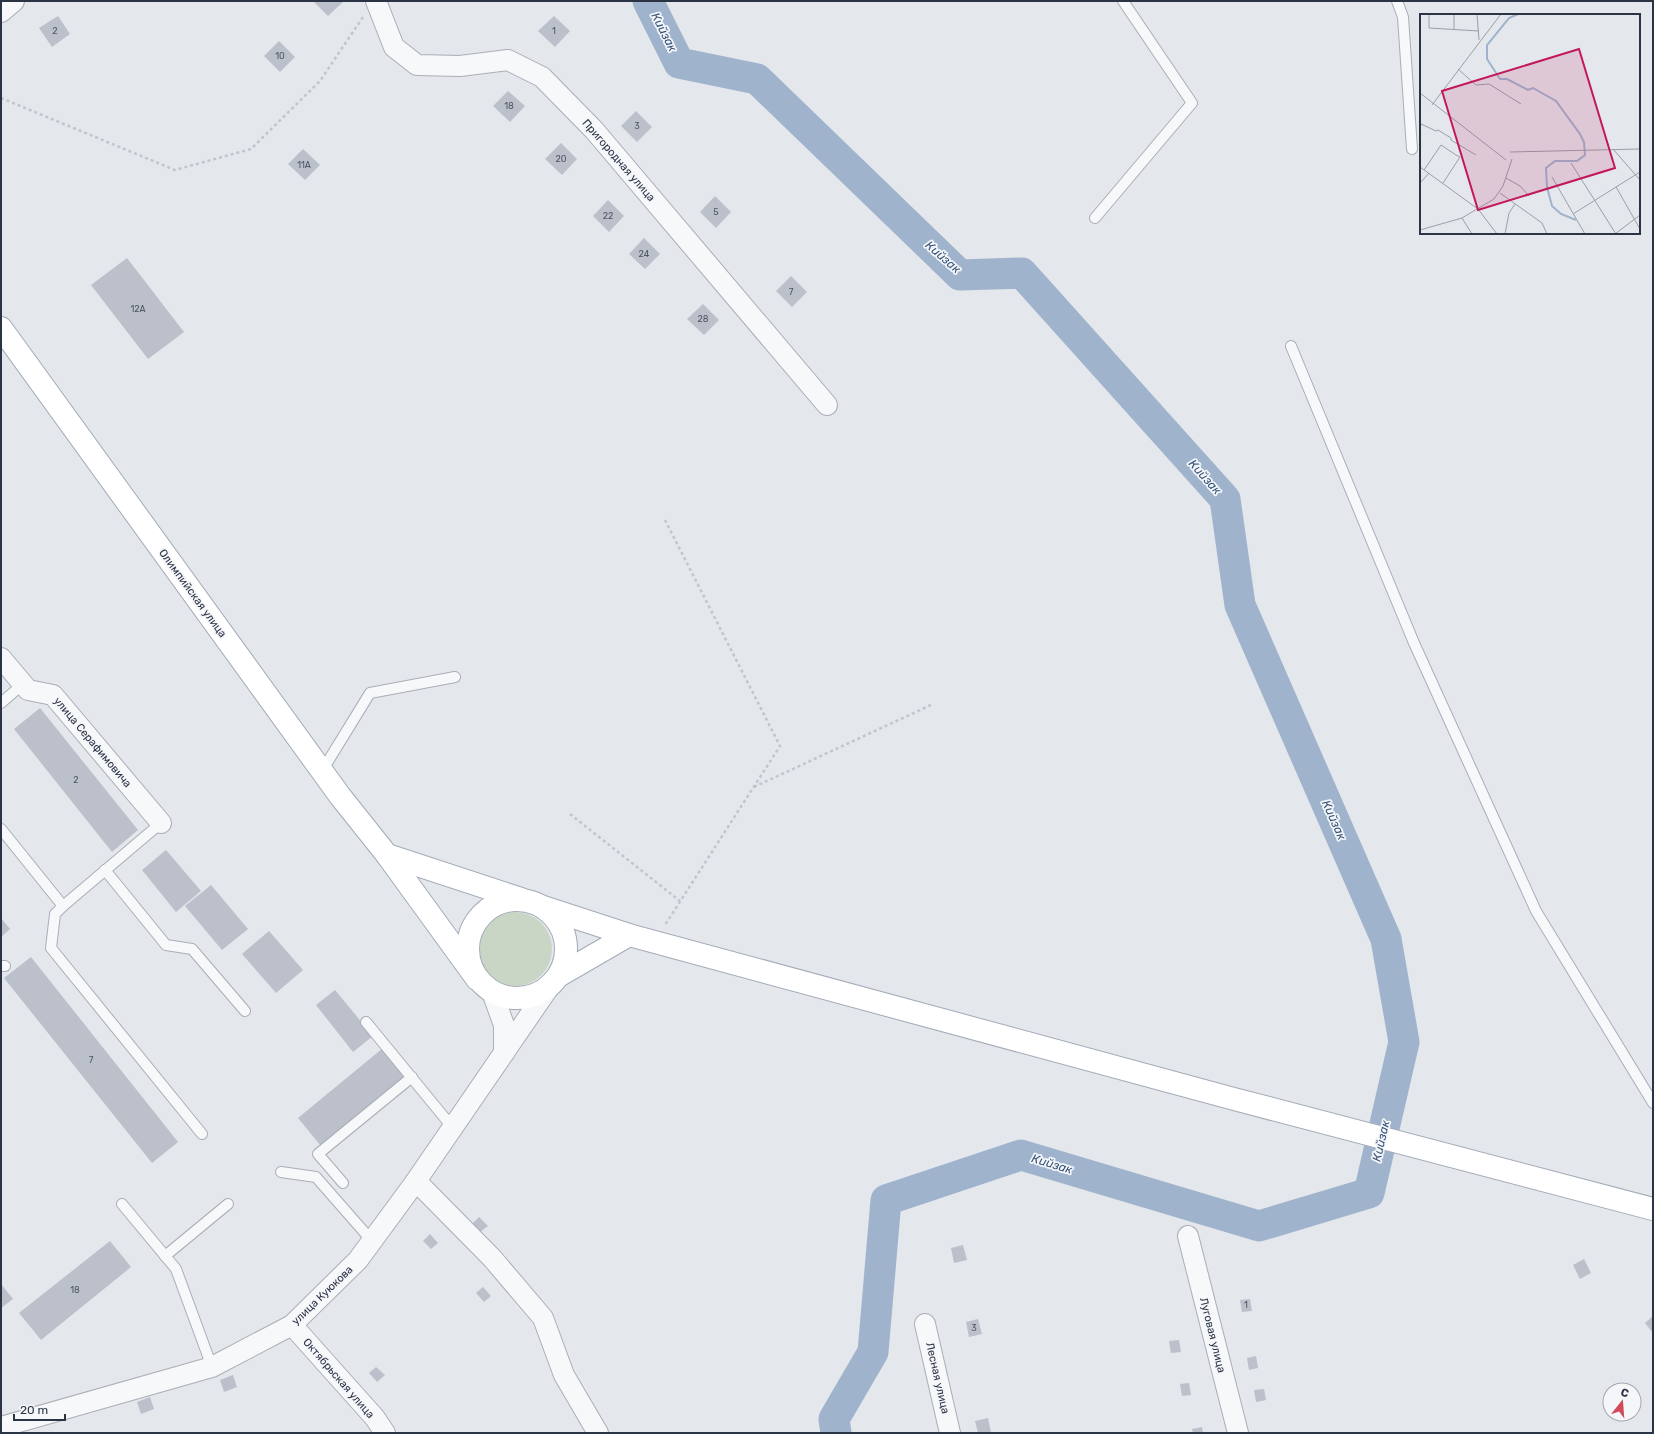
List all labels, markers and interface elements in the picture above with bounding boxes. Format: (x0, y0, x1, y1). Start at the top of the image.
water label: Кийзак (648, 10, 680, 54)
inset map (1420, 14, 1640, 234)
house number: 2 (52, 26, 58, 36)
house number: 1 (552, 26, 556, 36)
house number: 10 (275, 51, 285, 61)
house number: 18 (504, 101, 514, 111)
street label: Пригородная улица (579, 117, 658, 204)
house number: 3 (634, 121, 640, 131)
house number: 20 (556, 154, 567, 164)
house number: 11А (297, 160, 311, 170)
house number: 5 (713, 207, 719, 217)
house number: 22 (603, 211, 613, 221)
water label: Кийзак (923, 238, 964, 276)
house number: 24 (639, 249, 650, 259)
house number: 7 (789, 287, 794, 297)
house number: 12А (130, 304, 146, 314)
house number: 28 (697, 314, 709, 324)
water label: Кийзак (1186, 457, 1225, 498)
street label: Олимпийская улица (156, 547, 229, 640)
street label: улица Серафимовича (51, 695, 134, 790)
house number: 2 (73, 775, 79, 785)
water label: Кийзак (1319, 798, 1349, 843)
house number: 7 (89, 1055, 94, 1065)
water label: Кийзак (1369, 1118, 1393, 1163)
water label: Кийзак (1030, 1151, 1075, 1177)
street label: улица Куюкова (289, 1263, 356, 1328)
house number: 18 (70, 1285, 80, 1295)
street label: Луговая улица (1197, 1296, 1228, 1374)
house number: 1 (1244, 1300, 1248, 1310)
house number: 3 (971, 1323, 977, 1333)
street label: Октябрьская улица (300, 1336, 377, 1421)
street label: Лесная улица (923, 1341, 952, 1415)
north arrow (1602, 1382, 1642, 1422)
text: С (1619, 1386, 1631, 1400)
scale bar (14, 1396, 65, 1422)
text: 20 m (20, 1403, 48, 1417)

